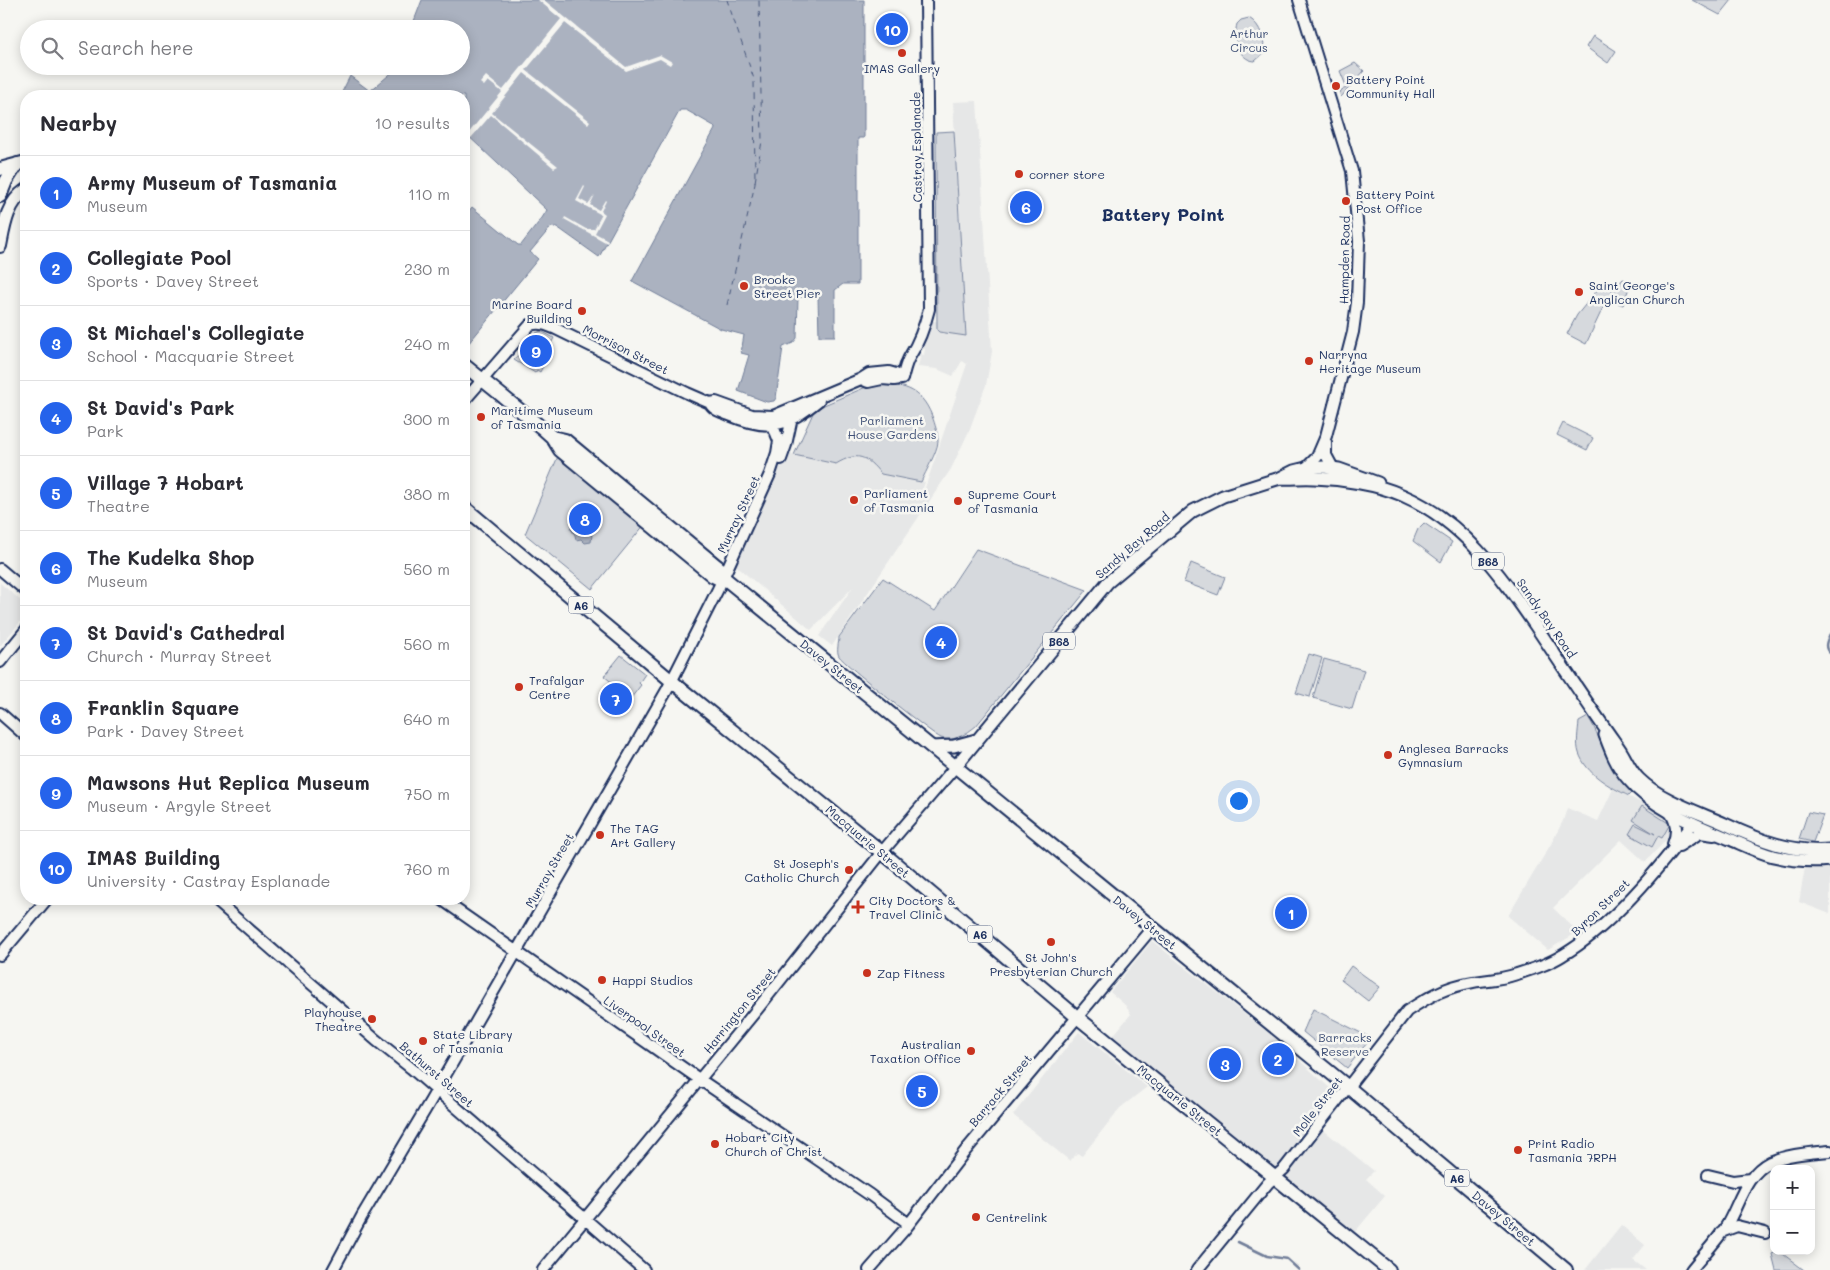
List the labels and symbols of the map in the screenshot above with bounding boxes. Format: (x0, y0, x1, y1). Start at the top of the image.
pin: 10 (876, 10, 908, 48)
park label: Arthur Circus (1230, 25, 1268, 55)
marker: IMAS Gallery (896, 47, 908, 59)
place label: IMAS Gallery (864, 60, 940, 76)
place label: Battery Point Community Hall (1346, 71, 1435, 101)
marker: Battery Point Community Hall (1330, 80, 1342, 92)
street label: Castray Esplanade (907, 92, 925, 202)
place label: corner store (1029, 166, 1105, 182)
marker: corner store (1013, 168, 1025, 180)
place label: Battery Point Post Office (1356, 186, 1435, 216)
pin: 6 (1010, 188, 1042, 226)
marker: Battery Point Post Office (1340, 195, 1352, 207)
district label: Battery Point (1101, 202, 1225, 226)
street label: Hampden Road (1335, 215, 1353, 304)
place label: Brooke Street Pier (754, 271, 821, 301)
place label: Saint George's Anglican Church (1589, 277, 1685, 307)
marker: Brooke Street Pier (738, 280, 750, 292)
marker: Saint George's Anglican Church (1573, 286, 1585, 298)
place label: Marine Board Building (492, 296, 572, 326)
marker: Marine Board Building (576, 305, 588, 317)
street label: Morrison Street (580, 321, 672, 377)
pin: 9 (520, 332, 552, 370)
place label: Narryna Heritage Museum (1319, 346, 1421, 376)
marker: Narryna Heritage Museum (1303, 355, 1315, 367)
place label: Maritime Museum of Tasmania (491, 402, 593, 432)
marker: Maritime Museum of Tasmania (475, 411, 487, 423)
park label: Parliament House Gardens (847, 412, 937, 442)
street label: Murray Street (713, 473, 763, 555)
place label: Parliament of Tasmania (864, 485, 934, 515)
place label: Supreme Court of Tasmania (968, 486, 1057, 516)
marker: Parliament of Tasmania (848, 494, 860, 506)
marker: Supreme Court of Tasmania (952, 495, 964, 507)
pin: 8 (569, 500, 601, 538)
street label: Sandy Bay Road (1091, 508, 1173, 582)
road number: B68 (1472, 552, 1504, 570)
street label: Sandy Bay Road (1514, 575, 1581, 661)
road number: A6 (568, 596, 594, 614)
pin: 4 (925, 623, 957, 661)
road number: B68 (1043, 632, 1075, 649)
street label: Davey Street (797, 635, 867, 697)
place label: Trafalgar Centre (529, 672, 585, 702)
pin: 7 (600, 680, 632, 718)
marker: Trafalgar Centre (513, 681, 525, 693)
place label: Anglesea Barracks Gymnasium (1398, 740, 1509, 770)
marker: Anglesea Barracks Gymnasium (1382, 749, 1394, 761)
your location (1226, 788, 1252, 814)
street label: Macquarie Street (823, 801, 913, 881)
place label: The TAG Art Gallery (610, 820, 676, 850)
marker: The TAG Art Gallery (594, 829, 606, 841)
street label: Murray Street (521, 830, 577, 910)
place label: St Joseph's Catholic Church (744, 855, 839, 885)
marker: St Joseph's Catholic Church (843, 864, 855, 876)
street label: Byron Street (1567, 875, 1633, 939)
street label: Davey Street (1110, 891, 1180, 953)
place label: City Doctors & Travel Clinic (869, 892, 956, 922)
pin: 1 (1275, 894, 1307, 932)
marker: City Doctors & Travel Clinic (851, 900, 865, 914)
road number: A6 (968, 926, 992, 942)
marker: St John's Presbyterian Church (1045, 936, 1057, 948)
place label: St John's Presbyterian Church (990, 949, 1113, 979)
street label: Harrington Street (699, 964, 779, 1056)
place label: Zap Fitness (877, 965, 945, 981)
marker: Zap Fitness (861, 967, 873, 979)
place label: Happi Studios (612, 972, 693, 988)
marker: Happi Studios (596, 974, 608, 986)
street label: Liverpool Street (601, 992, 689, 1060)
place label: Playhouse Theatre (304, 1004, 362, 1034)
marker: Playhouse Theatre (366, 1013, 378, 1025)
place label: State Library of Tasmania (433, 1026, 512, 1056)
park label: Barracks Reserve (1318, 1029, 1372, 1059)
marker: State Library of Tasmania (417, 1035, 429, 1047)
place label: Australian Taxation Office (870, 1036, 961, 1066)
street label: Bathurst Street (397, 1038, 477, 1110)
pin: 2 (1262, 1040, 1294, 1078)
marker: Australian Taxation Office (965, 1045, 977, 1057)
pin: 3 (1209, 1045, 1241, 1083)
street label: Barrack Street (965, 1050, 1035, 1130)
street label: Macquarie Street (1134, 1061, 1226, 1139)
pin: 5 (906, 1072, 938, 1110)
street label: Molle Street (1288, 1073, 1346, 1139)
place label: Hobart City Church of Christ (725, 1129, 822, 1159)
place label: Print Radio Tasmania 7RPH (1528, 1135, 1617, 1165)
marker: Hobart City Church of Christ (709, 1138, 721, 1150)
marker: Print Radio Tasmania 7RPH (1512, 1144, 1524, 1156)
road number: A6 (1444, 1170, 1470, 1186)
street label: Davey Street (1469, 1187, 1539, 1249)
place label: Centrelink (986, 1209, 1047, 1225)
marker: Centrelink (970, 1211, 982, 1223)

